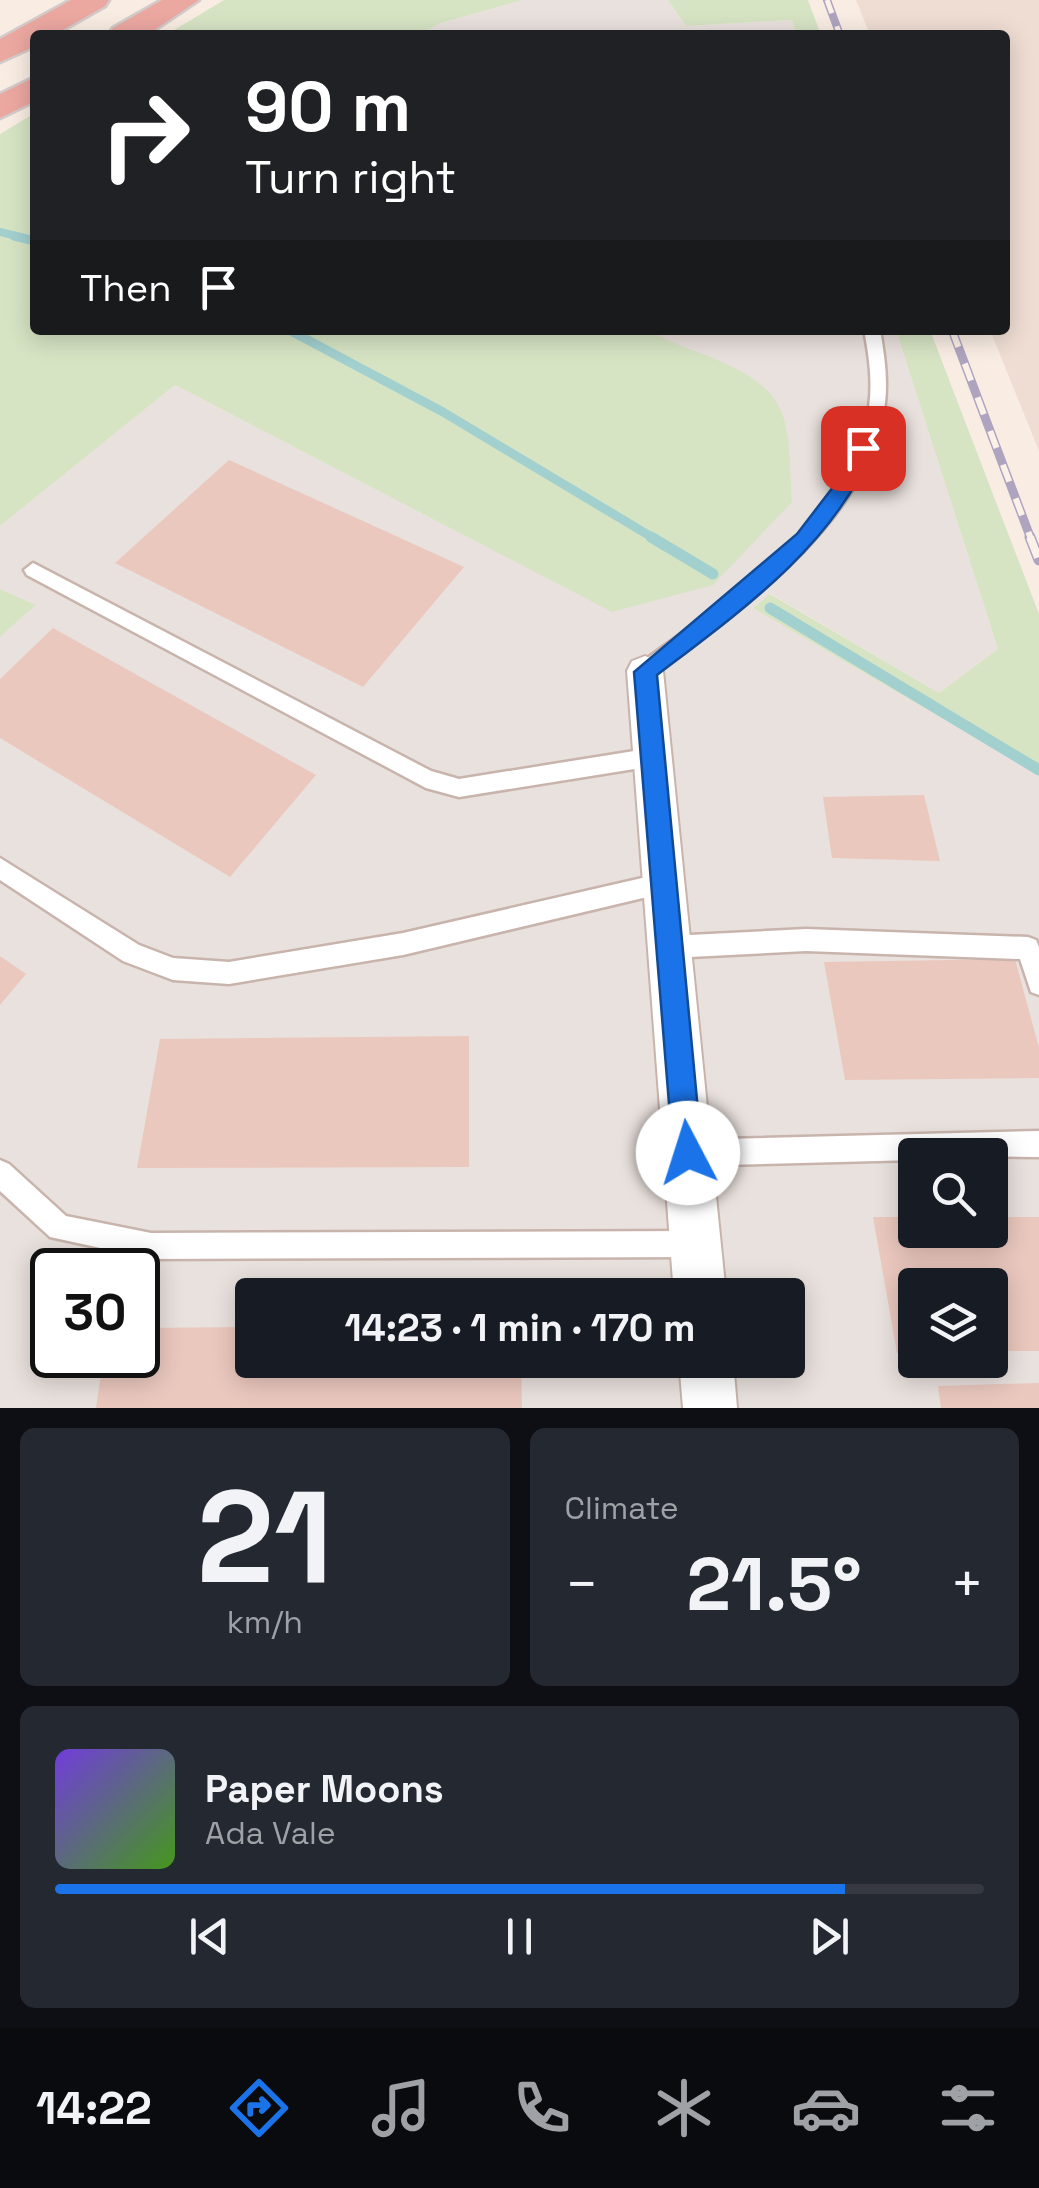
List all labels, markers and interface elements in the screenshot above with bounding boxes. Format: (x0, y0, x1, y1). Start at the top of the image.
text: 90 m (245, 62, 411, 151)
icon: right (80, 70, 210, 200)
text: Turn right (245, 149, 456, 206)
icon: arrive (191, 260, 246, 315)
text: Then (80, 264, 171, 312)
pin (821, 406, 906, 491)
icon: arrive (836, 421, 891, 476)
position arrow (636, 1101, 740, 1205)
map controls (898, 1138, 1008, 1378)
button: search (898, 1138, 1008, 1248)
speed limit sign: 30 (30, 1248, 160, 1378)
button: layers (898, 1268, 1008, 1378)
text: 14:23 · 1 min · 170 m (344, 1304, 696, 1352)
text: 21 (197, 1454, 333, 1620)
text: Climate (565, 1488, 679, 1528)
text: 21.5° (687, 1536, 862, 1632)
text: − (565, 1549, 599, 1619)
text: + (950, 1549, 984, 1619)
text: km/h (227, 1602, 303, 1642)
text: Paper Moons (205, 1765, 444, 1813)
text: Ada Vale (205, 1813, 336, 1853)
icon: previous (182, 1909, 237, 1964)
icon: pause (492, 1909, 547, 1964)
icon: next (802, 1909, 857, 1964)
icon: directions (224, 2073, 294, 2143)
icon: music (366, 2073, 436, 2143)
icon: phone (507, 2073, 577, 2143)
icon: climate (649, 2073, 719, 2143)
icon: car (791, 2073, 861, 2143)
icon: filters (933, 2073, 1003, 2143)
text: 14:22 (36, 2080, 152, 2137)

